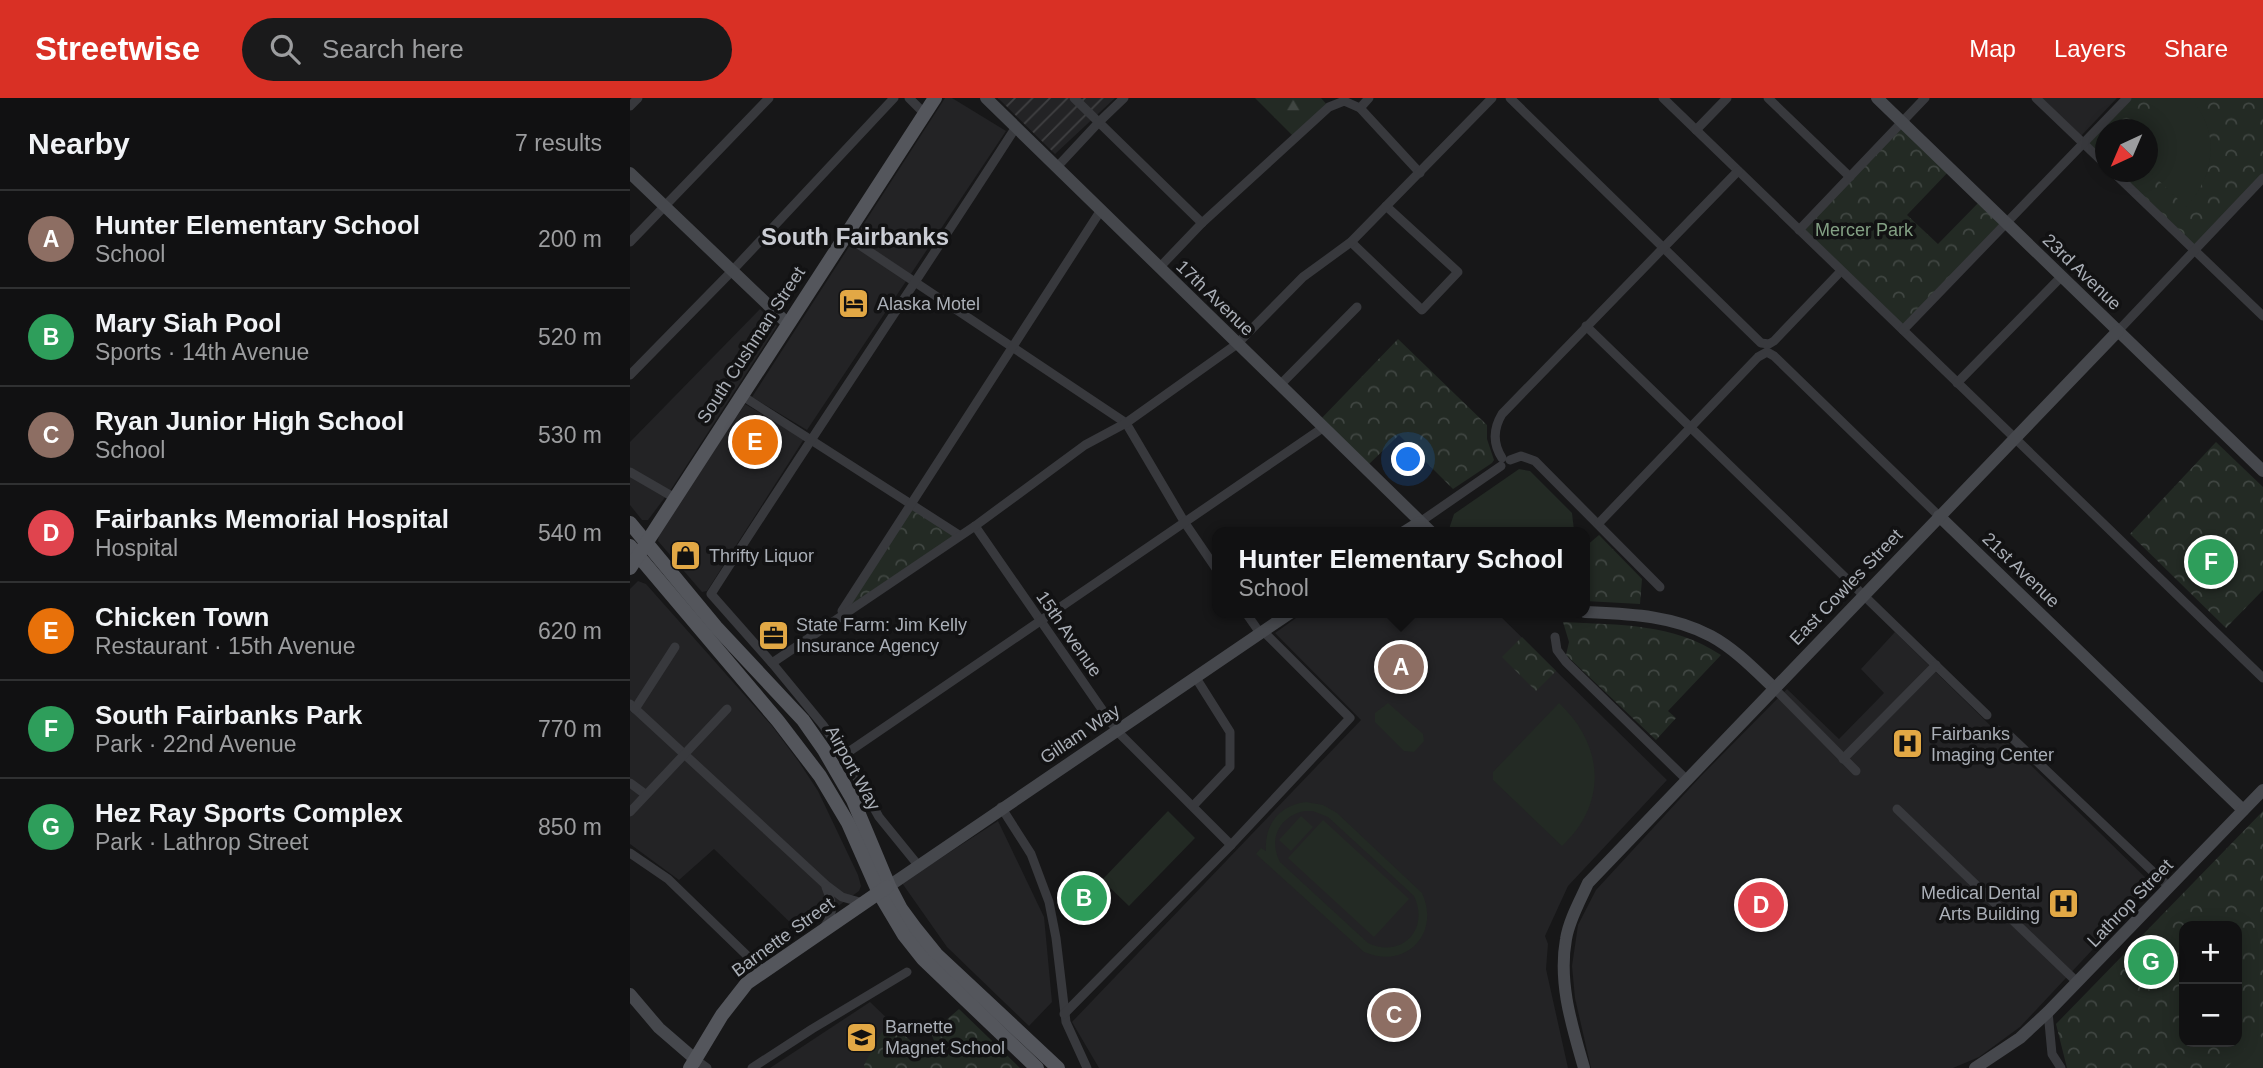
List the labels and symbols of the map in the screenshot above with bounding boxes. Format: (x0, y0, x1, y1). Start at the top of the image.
north arrow (2095, 119, 2158, 182)
park label: Mercer Park (1815, 220, 1914, 240)
district label: South Fairbanks (761, 223, 949, 250)
street label: 23rd Avenue (2039, 230, 2125, 314)
street label: 17th Avenue (1172, 256, 1258, 340)
street label: South Cushman Street (693, 263, 809, 427)
hotel icon: Alaska Motel (837, 287, 871, 321)
place label: Alaska Motel (877, 294, 980, 314)
pin: E (732, 416, 778, 468)
your location (1391, 442, 1425, 476)
street label: East Cowles Street (1786, 525, 1906, 649)
street label: 21st Avenue (1979, 529, 2063, 611)
pin: F (2188, 536, 2234, 588)
shop icon: Thrifty Liquor (669, 539, 703, 573)
place label: Thrifty Liquor (709, 546, 814, 566)
street label: 15th Avenue (1032, 587, 1106, 681)
place label: State Farm: Jim Kelly Insurance Agency (796, 615, 967, 656)
office icon: State Farm: Jim Kelly Insurance Agency (756, 618, 790, 652)
pin: A (1378, 641, 1424, 693)
street label: Gillam Way (1037, 700, 1123, 768)
street label: Airport Way (822, 722, 884, 814)
place label: Fairbanks Imaging Center (1931, 724, 2054, 765)
hospital icon: Fairbanks Imaging Center (1891, 727, 1925, 761)
street label: Lathrop Street (2083, 855, 2177, 951)
pin: B (1061, 872, 1107, 924)
pin: D (1738, 879, 1784, 931)
place label: Medical Dental Arts Building (1921, 883, 2040, 924)
hospital icon: Medical Dental Arts Building (2046, 886, 2080, 920)
street label: Barnette Street (728, 893, 838, 981)
pin: G (2128, 936, 2174, 988)
pin: C (1371, 989, 1417, 1041)
place label: Barnette Magnet School (885, 1017, 1005, 1058)
school or university icon: Barnette Magnet School (845, 1020, 879, 1054)

